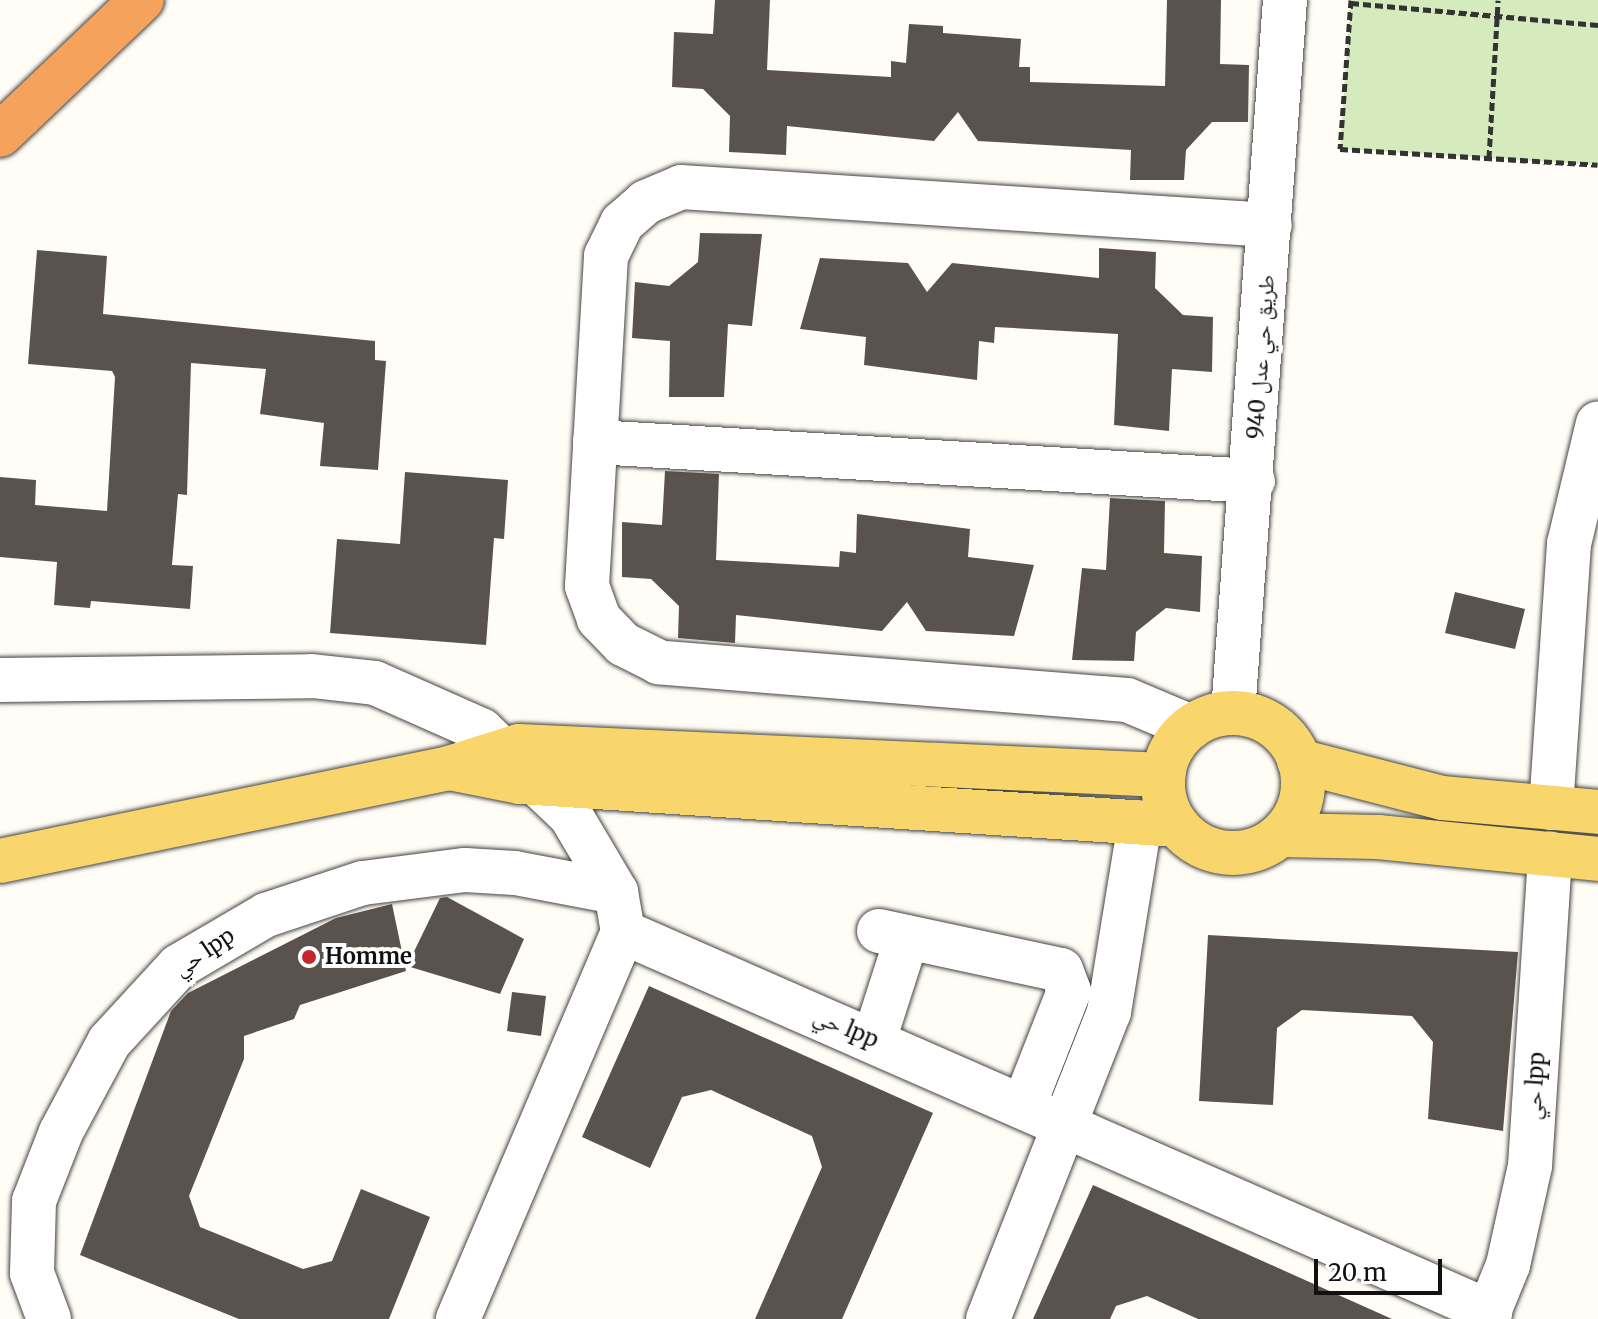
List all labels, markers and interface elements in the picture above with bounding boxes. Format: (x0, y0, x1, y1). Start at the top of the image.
street label: طريق حي عدل 940 (1242, 274, 1280, 440)
street label: حي lpp (168, 922, 240, 982)
place label: Homme (325, 944, 412, 970)
marker: Homme (300, 948, 318, 966)
street label: حي lpp (810, 1003, 882, 1053)
street label: حي lpp (1519, 1051, 1551, 1121)
scale bar (1318, 1243, 1446, 1293)
text: 20 m (1328, 1257, 1387, 1288)

